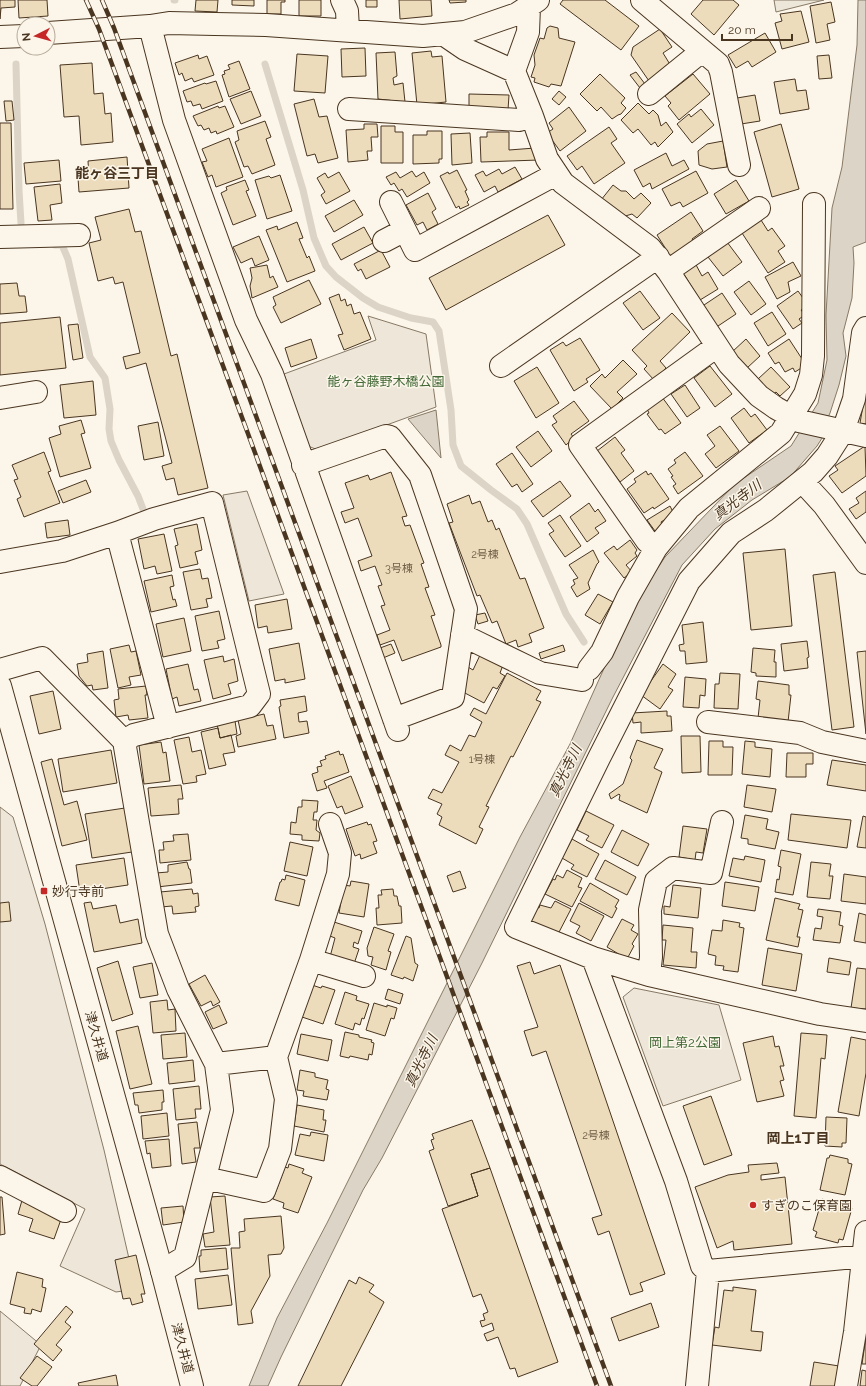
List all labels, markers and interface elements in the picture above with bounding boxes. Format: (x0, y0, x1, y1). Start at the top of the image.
north arrow (16, 16, 56, 56)
scale bar (722, 16, 792, 42)
text: 20 m (728, 23, 756, 37)
text: N (20, 32, 33, 42)
district label: 能ヶ谷三丁目 (75, 165, 159, 181)
park label: 能ヶ谷藤野木橋公園 (327, 374, 445, 389)
water label: 真光寺川 (710, 476, 766, 523)
house number: 2号棟 (471, 548, 499, 561)
house number: 3号棟 (385, 562, 413, 575)
water label: 真光寺川 (546, 741, 585, 800)
house number: 1号棟 (469, 753, 495, 766)
place label: 妙行寺前 (52, 884, 104, 899)
marker: 妙行寺前 (39, 886, 49, 896)
street label: 津久井道 (82, 1009, 111, 1063)
water label: 真光寺川 (402, 1031, 441, 1090)
park label: 岡上第2公園 (649, 1035, 721, 1050)
house number: 2号棟 (582, 1129, 610, 1142)
district label: 岡上1丁目 (767, 1130, 829, 1146)
place label: すぎのこ保育園 (761, 1198, 852, 1213)
marker: すぎのこ保育園 (748, 1200, 758, 1210)
street label: 津久井道 (169, 1321, 196, 1375)

